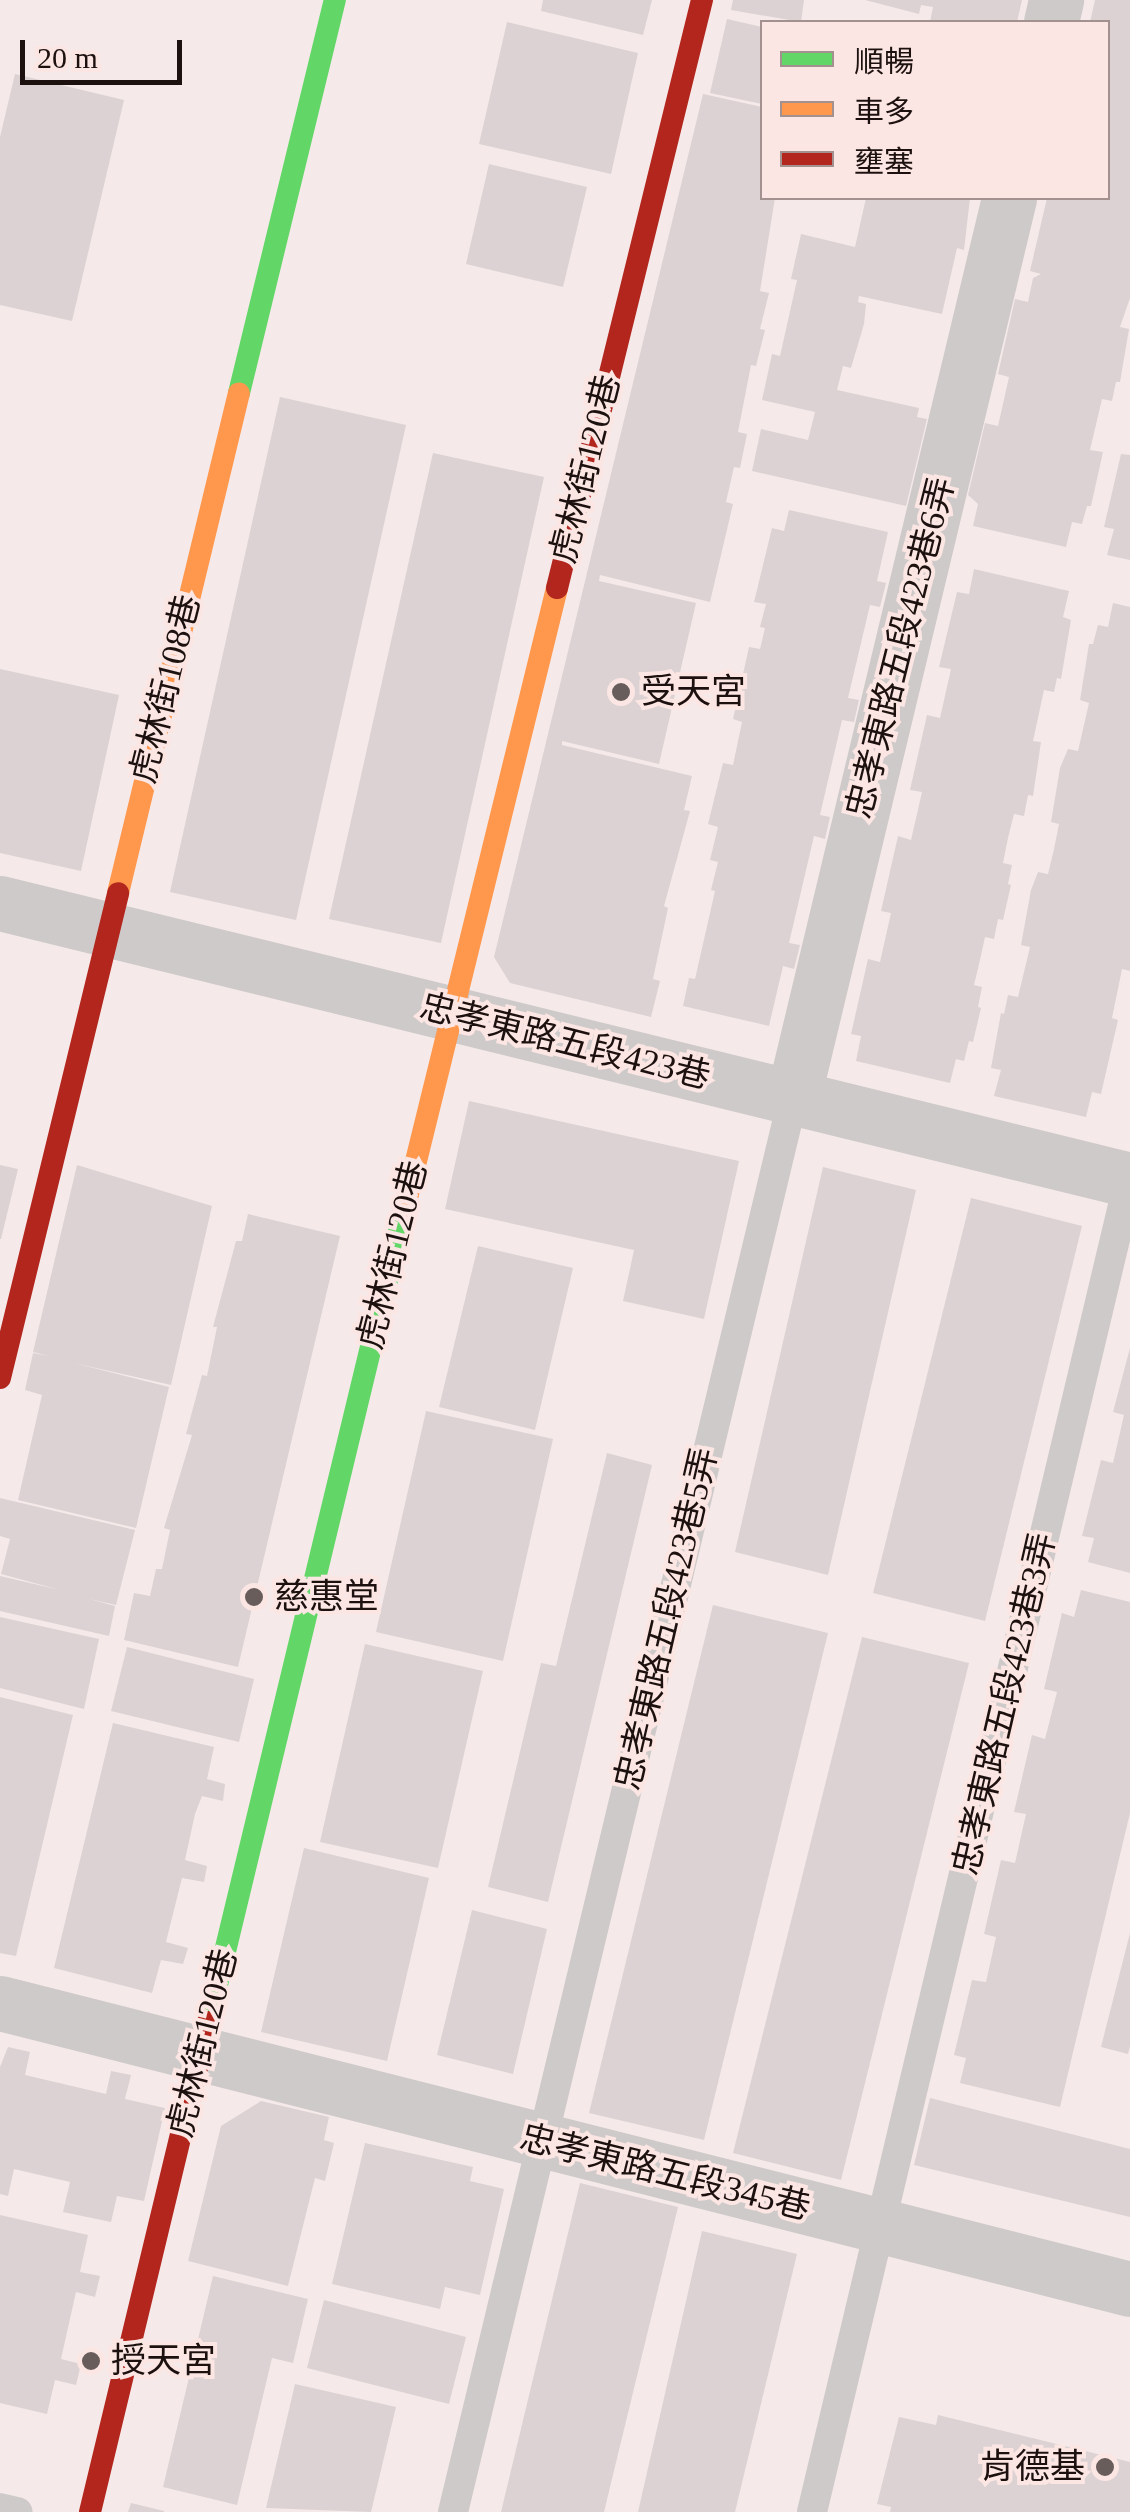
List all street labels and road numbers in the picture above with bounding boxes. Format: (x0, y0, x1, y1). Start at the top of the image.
street label: 虎林街120巷 (542, 371, 630, 567)
street label: 忠孝東路五段423巷6弄 (838, 473, 964, 823)
street label: 虎林街108巷 (122, 591, 210, 787)
street label: 忠孝東路五段423巷 (416, 986, 714, 1098)
street label: 虎林街120巷 (349, 1157, 437, 1353)
street label: 忠孝東路五段423巷5弄 (607, 1444, 727, 1794)
street label: 忠孝東路五段423巷3弄 (945, 1529, 1065, 1879)
street label: 虎林街120巷 (159, 1945, 247, 2141)
street label: 忠孝東路五段345巷 (516, 2117, 814, 2229)

